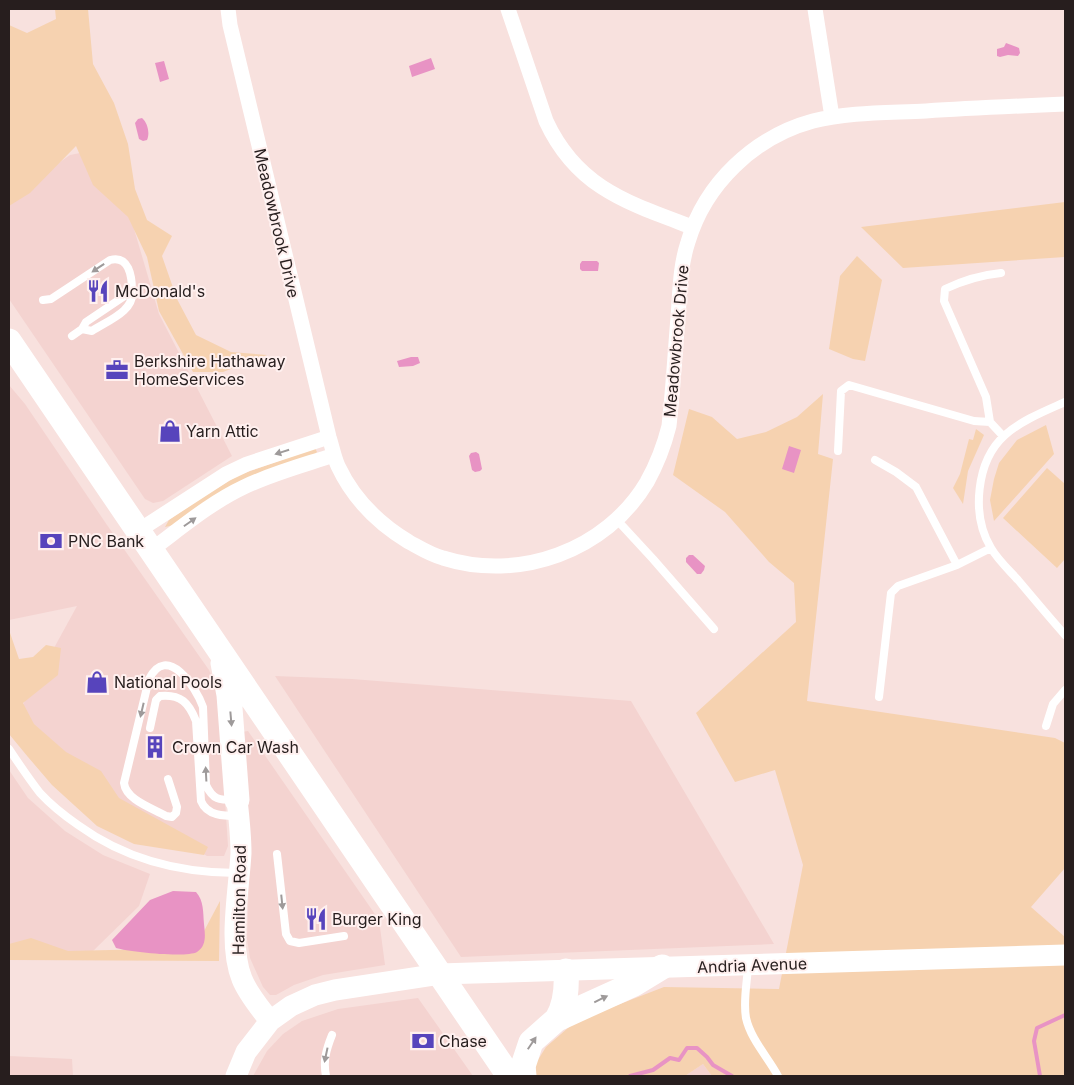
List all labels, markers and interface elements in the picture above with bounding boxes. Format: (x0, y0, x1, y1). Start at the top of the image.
street label: Meadowbrook Drive (250, 146, 304, 300)
one-way arrow (91, 263, 104, 273)
street label: Meadowbrook Drive (659, 264, 693, 418)
restaurant icon: McDonald's (85, 278, 111, 304)
place label: McDonald's (115, 281, 205, 301)
place label: Berkshire Hathaway HomeServices (134, 351, 286, 389)
office icon: Berkshire Hathaway HomeServices (104, 357, 130, 383)
shop icon: Yarn Attic (157, 418, 183, 444)
place label: Yarn Attic (186, 421, 259, 441)
one-way arrow (275, 448, 290, 456)
one-way arrow (184, 517, 197, 527)
bank icon: PNC Bank (38, 528, 64, 554)
place label: PNC Bank (68, 531, 144, 551)
shop icon: National Pools (84, 669, 110, 695)
place label: National Pools (114, 672, 222, 692)
one-way arrow (138, 703, 146, 718)
one-way arrow (227, 711, 235, 727)
building icon: Crown Car Wash (142, 734, 168, 760)
place label: Crown Car Wash (172, 737, 299, 757)
one-way arrow (201, 766, 209, 782)
street label: Hamilton Road (228, 845, 250, 955)
one-way arrow (278, 894, 286, 910)
restaurant icon: Burger King (303, 906, 329, 932)
place label: Burger King (332, 909, 422, 929)
street label: Andria Avenue (697, 953, 807, 977)
one-way arrow (594, 994, 609, 1003)
bank icon: Chase (410, 1028, 436, 1054)
place label: Chase (439, 1031, 487, 1051)
one-way arrow (527, 1036, 537, 1050)
one-way arrow (321, 1048, 329, 1064)

